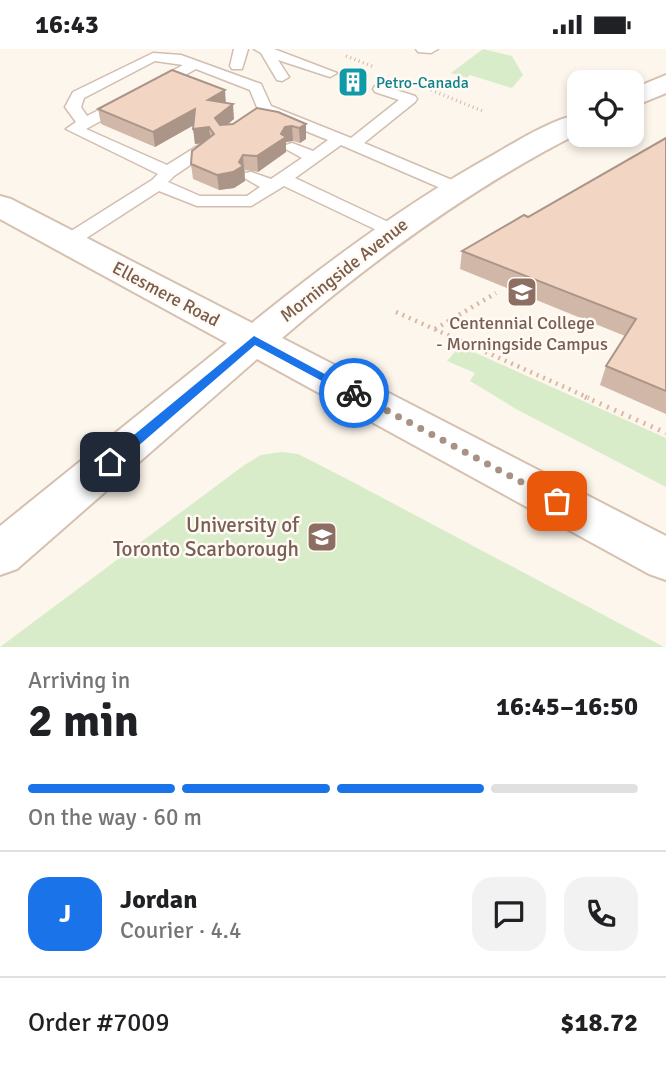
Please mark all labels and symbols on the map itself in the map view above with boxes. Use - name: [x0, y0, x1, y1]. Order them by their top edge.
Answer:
- building icon: Petro-Canada: [336, 65, 370, 99]
- place label: Petro-Canada: [376, 73, 469, 93]
- street label: Morningside Avenue: [276, 213, 412, 327]
- street label: Ellesmere Road: [109, 256, 223, 332]
- school or university icon: Centennial College - Morningside Campus: [505, 275, 539, 309]
- place label: Centennial College - Morningside Campus: [436, 312, 608, 355]
- courier: [319, 358, 389, 428]
- pin: [80, 432, 140, 492]
- pin: [527, 471, 587, 531]
- place label: University of Toronto Scarborough: [113, 512, 300, 562]
- school or university icon: University of Toronto Scarborough: [305, 520, 339, 554]

